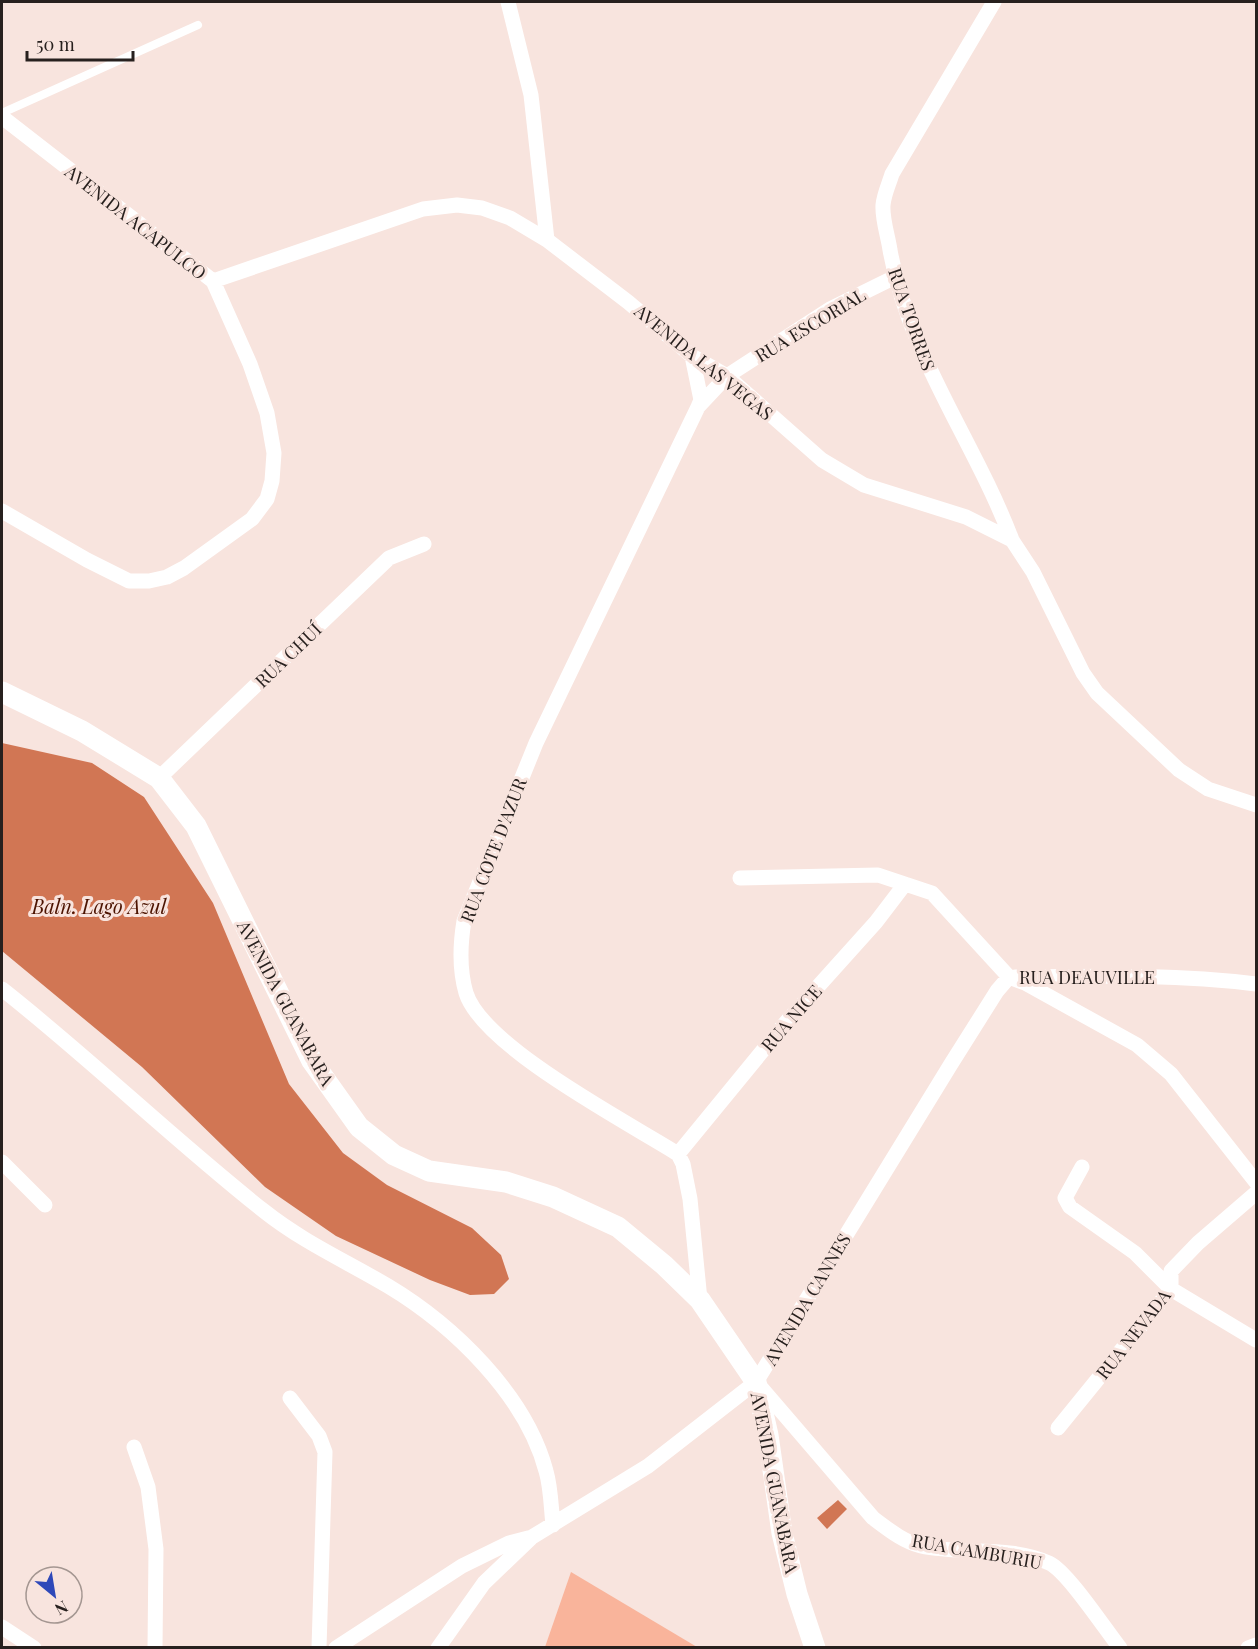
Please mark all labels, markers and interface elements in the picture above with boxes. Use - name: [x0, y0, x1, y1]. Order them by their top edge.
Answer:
- scale bar: [27, 24, 134, 62]
- text: 50 m: [36, 32, 75, 56]
- street label: AVENIDA ACAPULCO: [60, 159, 212, 285]
- street label: RUA TORRES: [883, 264, 941, 374]
- street label: RUA ESCORIAL: [750, 282, 870, 367]
- street label: AVENIDA LAS VEGAS: [629, 298, 778, 425]
- street label: RUA CHUÍ: [250, 617, 327, 693]
- street label: RUA COTE D'AZUR: [454, 774, 532, 926]
- water label: Baln. Lago Azul: [31, 892, 168, 919]
- street label: AVENIDA GUANABARA: [232, 915, 340, 1090]
- street label: RUA DEAUVILLE: [1019, 965, 1155, 989]
- street label: RUA NICE: [755, 979, 827, 1056]
- street label: AVENIDA CANNES: [758, 1229, 856, 1370]
- street label: RUA NEVADA: [1090, 1284, 1176, 1384]
- street label: AVENIDA GUANABARA: [745, 1389, 804, 1576]
- street label: RUA CAMBURIU: [910, 1528, 1044, 1574]
- north arrow: [24, 1565, 84, 1625]
- text: N: [51, 1596, 72, 1621]

